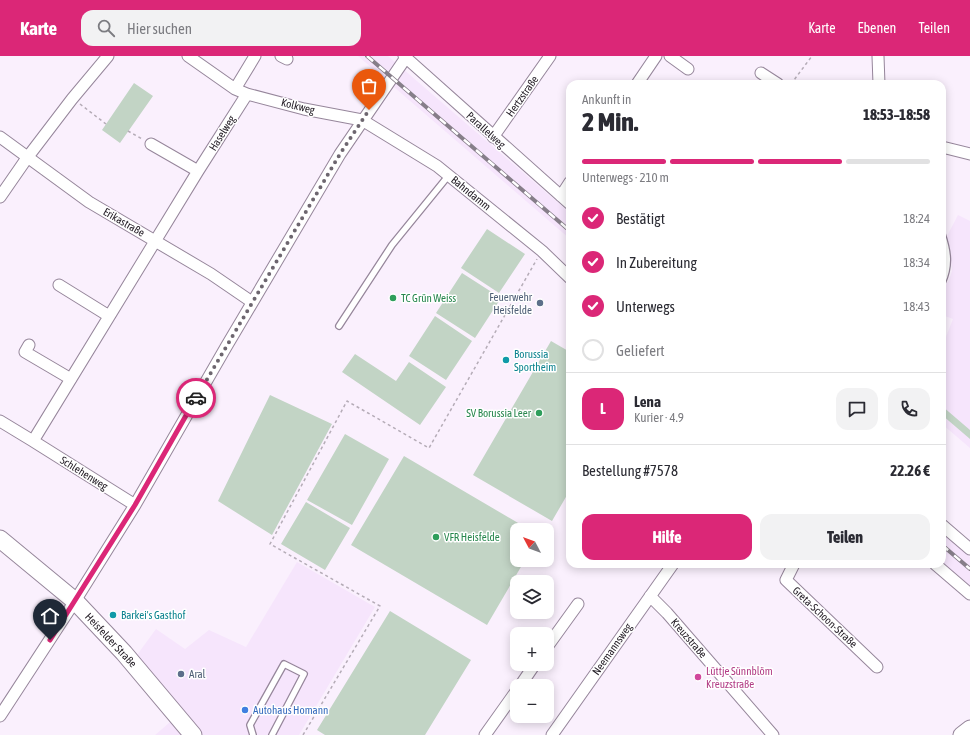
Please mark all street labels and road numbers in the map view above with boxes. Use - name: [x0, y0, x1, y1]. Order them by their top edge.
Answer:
- street label: Hertzstraße: [504, 73, 540, 119]
- street label: Kolkweg: [280, 96, 316, 116]
- street label: Parallelweg: [464, 109, 508, 151]
- street label: Haselweg: [206, 113, 238, 153]
- street label: Bahndamm: [449, 173, 493, 213]
- street label: Erikastraße: [101, 205, 147, 239]
- street label: Schlehenweg: [58, 454, 110, 492]
- street label: Greta-Schoon-Straße: [790, 584, 860, 650]
- street label: Heisfelder Straße: [83, 610, 139, 670]
- street label: Kreuzstraße: [669, 616, 709, 660]
- street label: Neemannsweg: [590, 621, 634, 677]

